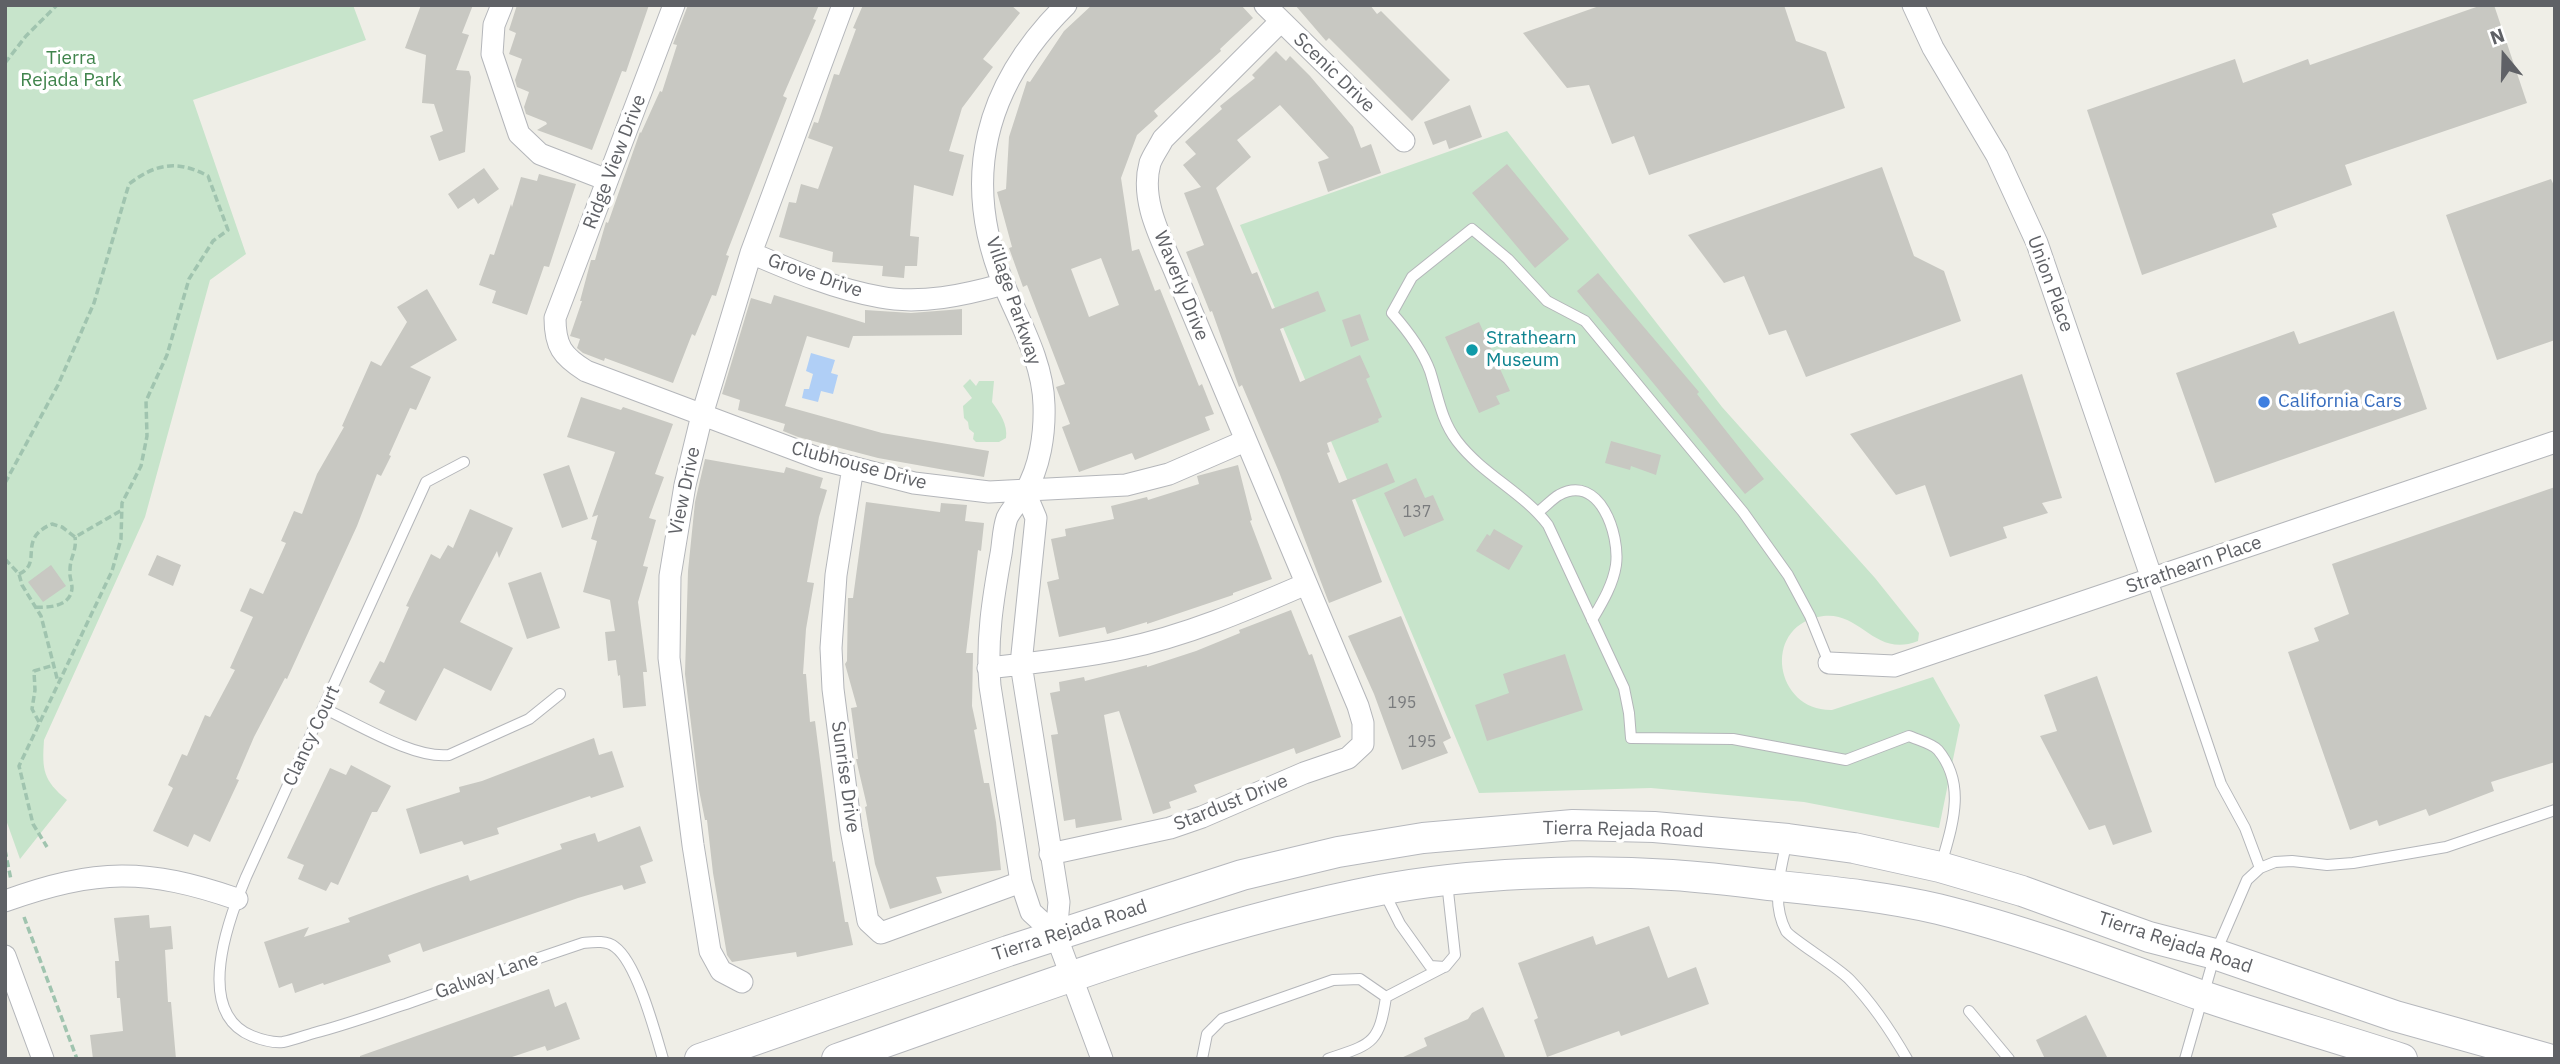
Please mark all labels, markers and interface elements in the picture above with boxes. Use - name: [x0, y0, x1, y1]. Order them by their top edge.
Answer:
- north arrow: [2469, 21, 2539, 91]
- text: N: [2487, 23, 2508, 50]
- street label: Scenic Drive: [1288, 28, 1380, 118]
- park label: Tierra Rejada Park: [20, 48, 122, 92]
- street label: Ridge View Drive: [579, 91, 651, 233]
- street label: Waverly Drive: [1149, 228, 1213, 344]
- street label: Union Place: [2022, 233, 2078, 335]
- street label: Village Parkway: [980, 234, 1046, 368]
- street label: Grove Drive: [765, 249, 865, 303]
- place label: Strathearn Museum: [1486, 328, 1577, 372]
- marker: Strathearn Museum: [1464, 342, 1480, 358]
- place label: California Cars: [2278, 391, 2402, 413]
- marker: California Cars: [2256, 394, 2272, 410]
- street label: Clubhouse Drive: [789, 437, 929, 495]
- street label: View Drive: [665, 445, 705, 537]
- house number: 137: [1403, 502, 1431, 522]
- street label: Strathearn Place: [2123, 531, 2265, 599]
- street label: Clancy Court: [279, 682, 345, 790]
- house number: 195: [1388, 693, 1416, 713]
- street label: Sunrise Drive: [826, 720, 864, 834]
- house number: 195: [1408, 732, 1436, 752]
- street label: Stardust Drive: [1171, 770, 1291, 836]
- street label: Tierra Rejada Road: [1542, 817, 1704, 843]
- street label: Tierra Rejada Road: [990, 895, 1150, 967]
- street label: Tierra Rejada Road: [2095, 907, 2255, 979]
- street label: Galway Lane: [432, 948, 542, 1004]

